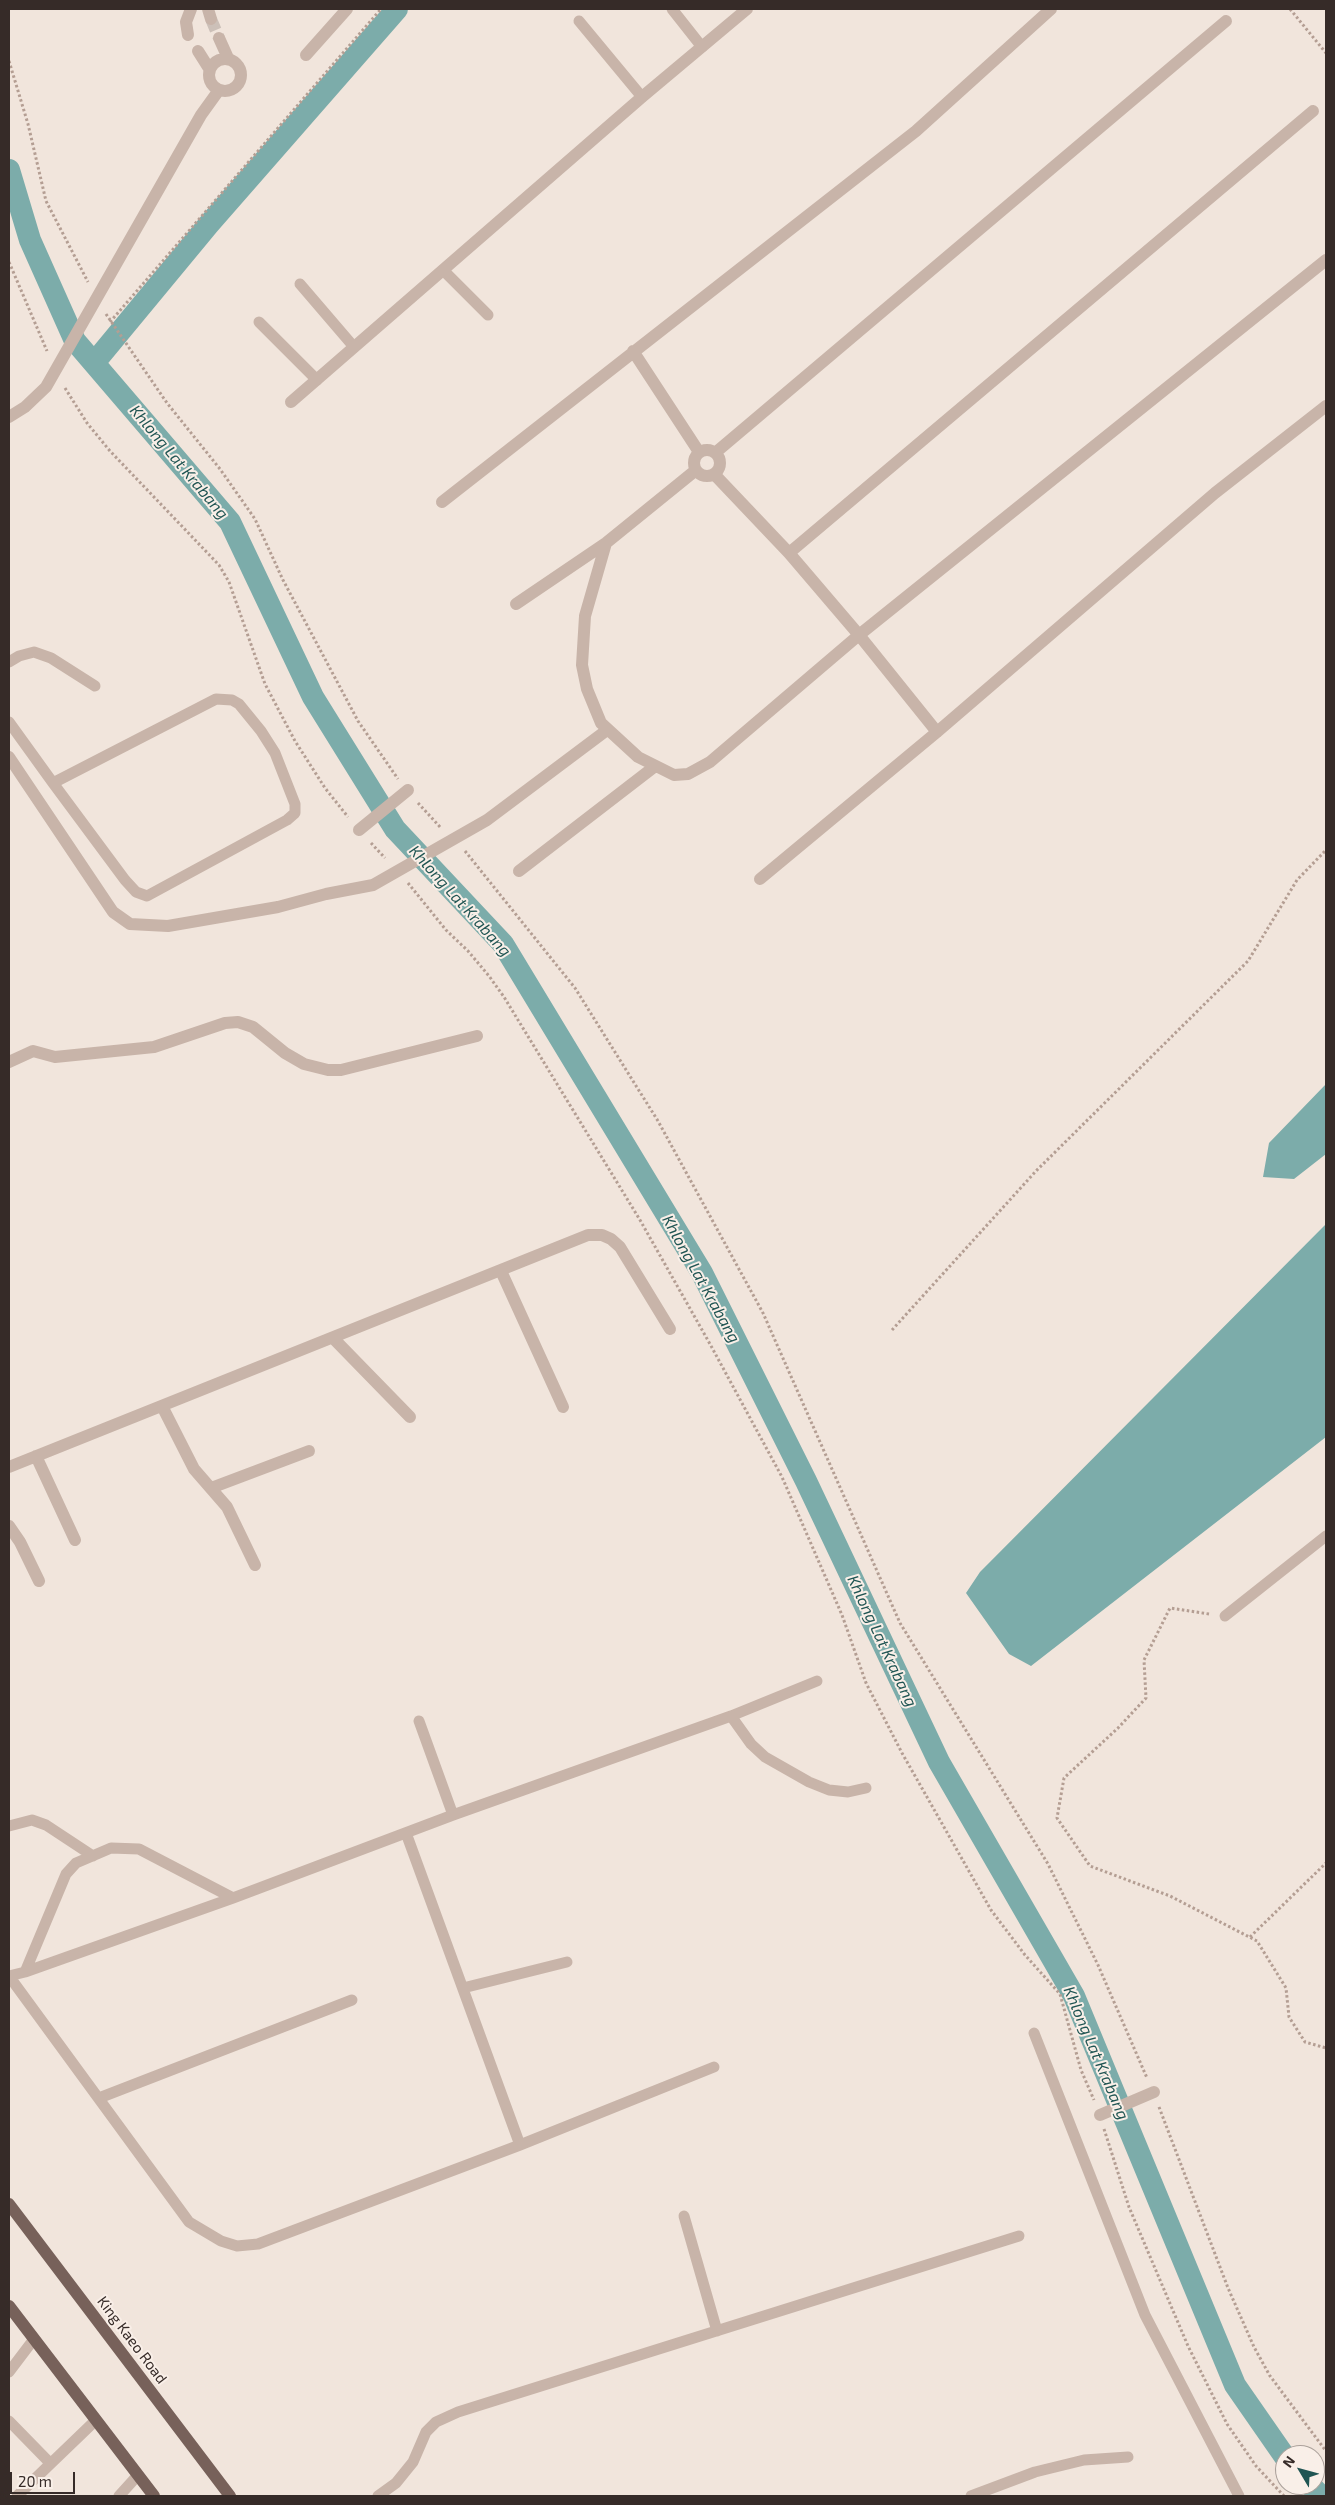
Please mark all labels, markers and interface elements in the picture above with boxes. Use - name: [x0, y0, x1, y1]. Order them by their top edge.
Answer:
- water label: Khlong Lat Krabang: [126, 401, 232, 523]
- water label: Khlong Lat Krabang: [405, 841, 515, 961]
- water label: Khlong Lat Krabang: [658, 1212, 744, 1346]
- water label: Khlong Lat Krabang: [843, 1572, 921, 1710]
- water label: Khlong Lat Krabang: [1059, 1983, 1133, 2123]
- street label: King Kaeo Road: [93, 2293, 171, 2387]
- north arrow: [1275, 2445, 1325, 2495]
- text: N: [1279, 2452, 1298, 2470]
- scale bar: [12, 2462, 78, 2494]
- text: 20 m: [18, 2472, 52, 2490]

